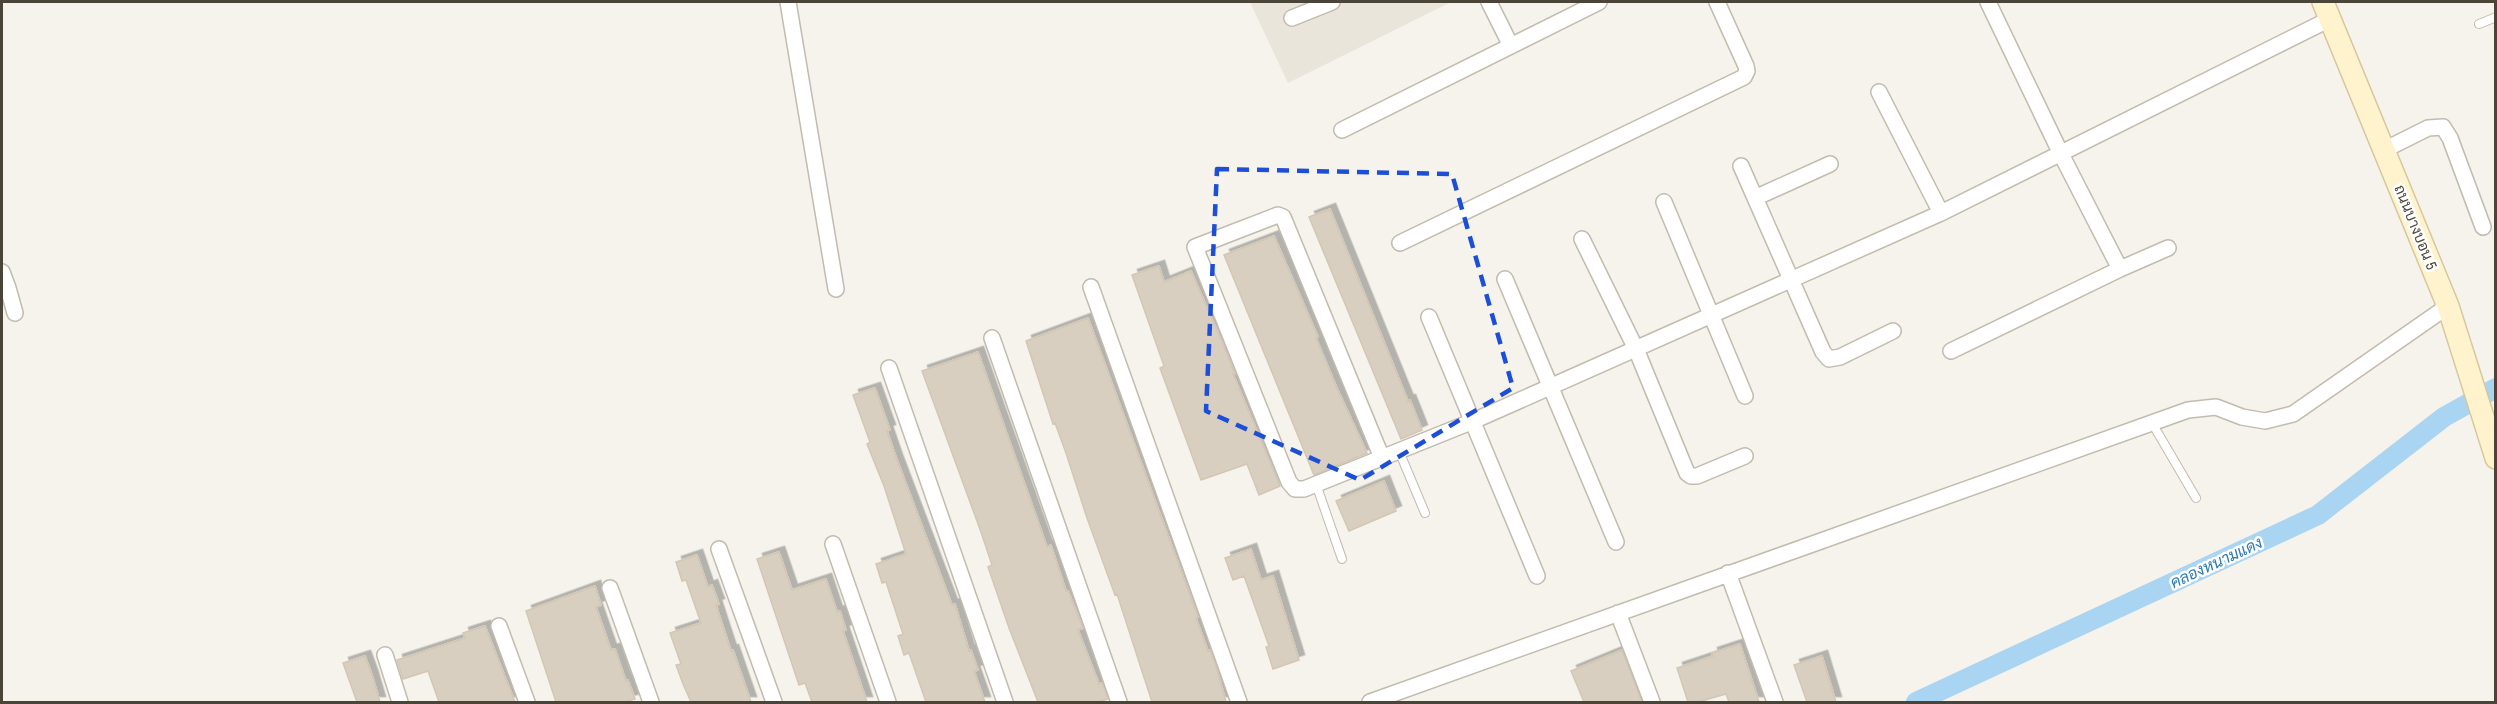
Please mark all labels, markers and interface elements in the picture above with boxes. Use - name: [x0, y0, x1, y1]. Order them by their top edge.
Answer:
- street label: ถนนบางบอน 5: [2389, 181, 2443, 273]
- water label: คลองหนามแดง: [2166, 531, 2266, 593]

